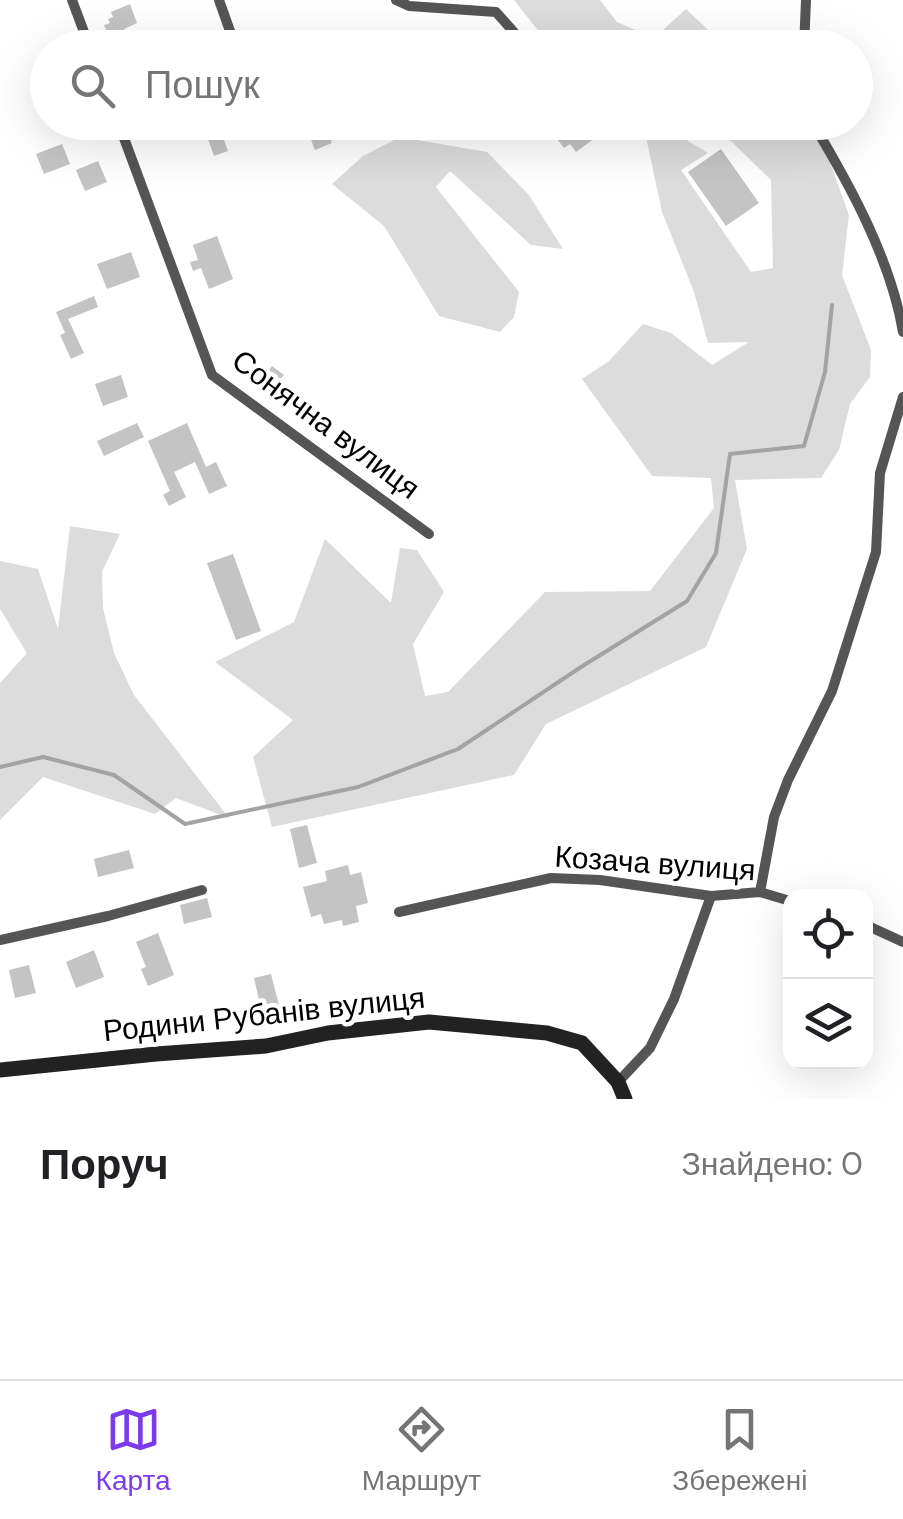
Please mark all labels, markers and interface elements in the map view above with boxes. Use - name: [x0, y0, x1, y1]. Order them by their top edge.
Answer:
- search box: [30, 30, 873, 140]
- icon: search: [65, 58, 120, 113]
- text: Пошук: [145, 60, 260, 110]
- street label: Сонячна вулиця: [224, 341, 428, 507]
- street label: Козача вулиця: [553, 837, 757, 889]
- map controls: [783, 889, 873, 1069]
- button: locate: [783, 889, 873, 979]
- street label: Родини Рубанів вулиця: [101, 978, 427, 1050]
- button: layers: [783, 979, 873, 1069]
- text: Поруч: [40, 1137, 169, 1192]
- text: Знайдено: 0: [682, 1143, 863, 1185]
- tab: Карта: [96, 1402, 171, 1499]
- tab: Маршрут: [362, 1402, 481, 1499]
- tab: Збережені: [672, 1402, 807, 1499]

